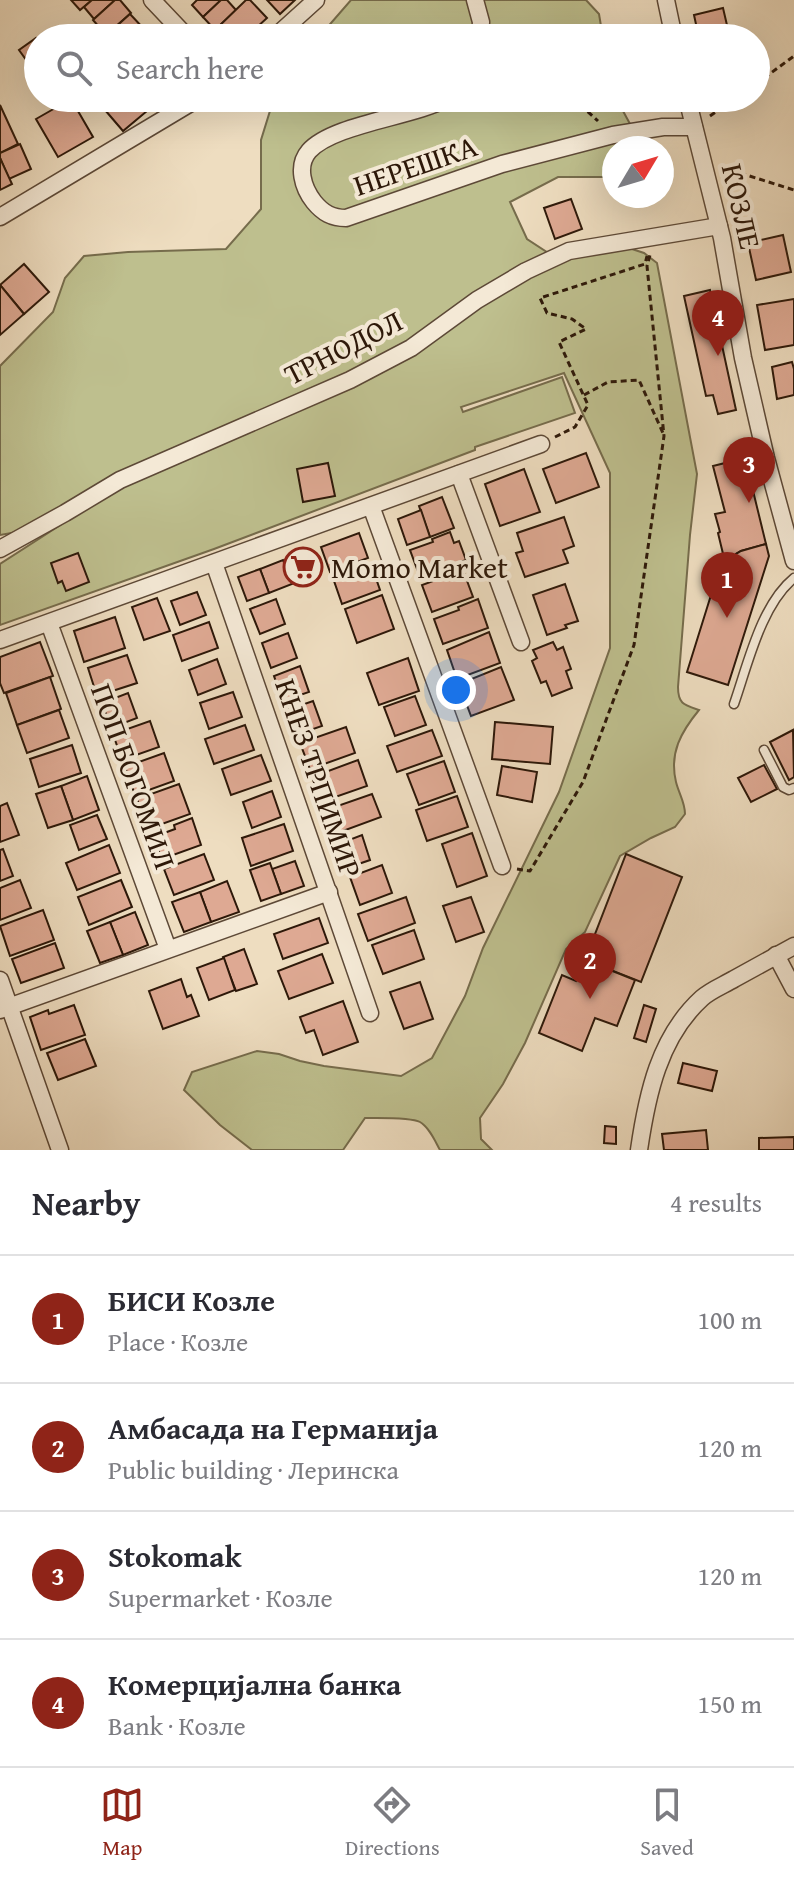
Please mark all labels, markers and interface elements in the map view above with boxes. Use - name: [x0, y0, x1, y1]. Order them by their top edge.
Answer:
- search box: [24, 24, 770, 112]
- icon: search: [52, 46, 96, 90]
- text: Search here: [116, 46, 264, 90]
- street label: НЕРЕШКА: [347, 123, 483, 207]
- north arrow: [602, 136, 674, 208]
- street label: КОЗЛЕ: [711, 159, 773, 253]
- pin: 4: [692, 290, 744, 356]
- street label: ТРНОДОЛ: [276, 298, 410, 396]
- pin: 3: [723, 437, 775, 503]
- place label: Momo Market: [331, 545, 508, 589]
- supermarket icon: Momo Market: [282, 546, 324, 588]
- pin: 1: [701, 552, 753, 618]
- your location: [436, 670, 476, 710]
- street label: КНЕЗ ТРПИМИР: [264, 672, 374, 884]
- street label: ПОП БОГОМИЛ: [80, 677, 188, 875]
- pin: 2: [564, 933, 616, 999]
- text: Nearby: [32, 1178, 141, 1227]
- text: 4 results: [670, 1183, 762, 1222]
- text: БИСИ Козле: [108, 1278, 275, 1322]
- text: 1: [51, 1300, 65, 1339]
- text: 100 m: [697, 1300, 762, 1339]
- text: Place · Козле: [108, 1322, 248, 1361]
- text: Амбасада на Германија: [108, 1406, 438, 1450]
- text: 2: [51, 1428, 65, 1467]
- text: 120 m: [697, 1428, 762, 1467]
- text: Public building · Леринска: [108, 1450, 399, 1489]
- text: Stokomak: [108, 1534, 242, 1578]
- text: 3: [51, 1556, 65, 1595]
- text: 120 m: [697, 1556, 762, 1595]
- text: Supermarket · Козле: [108, 1578, 333, 1617]
- text: Комерцијална банка: [108, 1662, 401, 1706]
- text: 4: [51, 1684, 65, 1723]
- text: 150 m: [697, 1684, 762, 1723]
- text: Bank · Козле: [108, 1706, 246, 1745]
- tab: Map: [100, 1783, 144, 1863]
- tab: Directions: [345, 1783, 440, 1863]
- tab: Saved: [640, 1783, 694, 1863]

